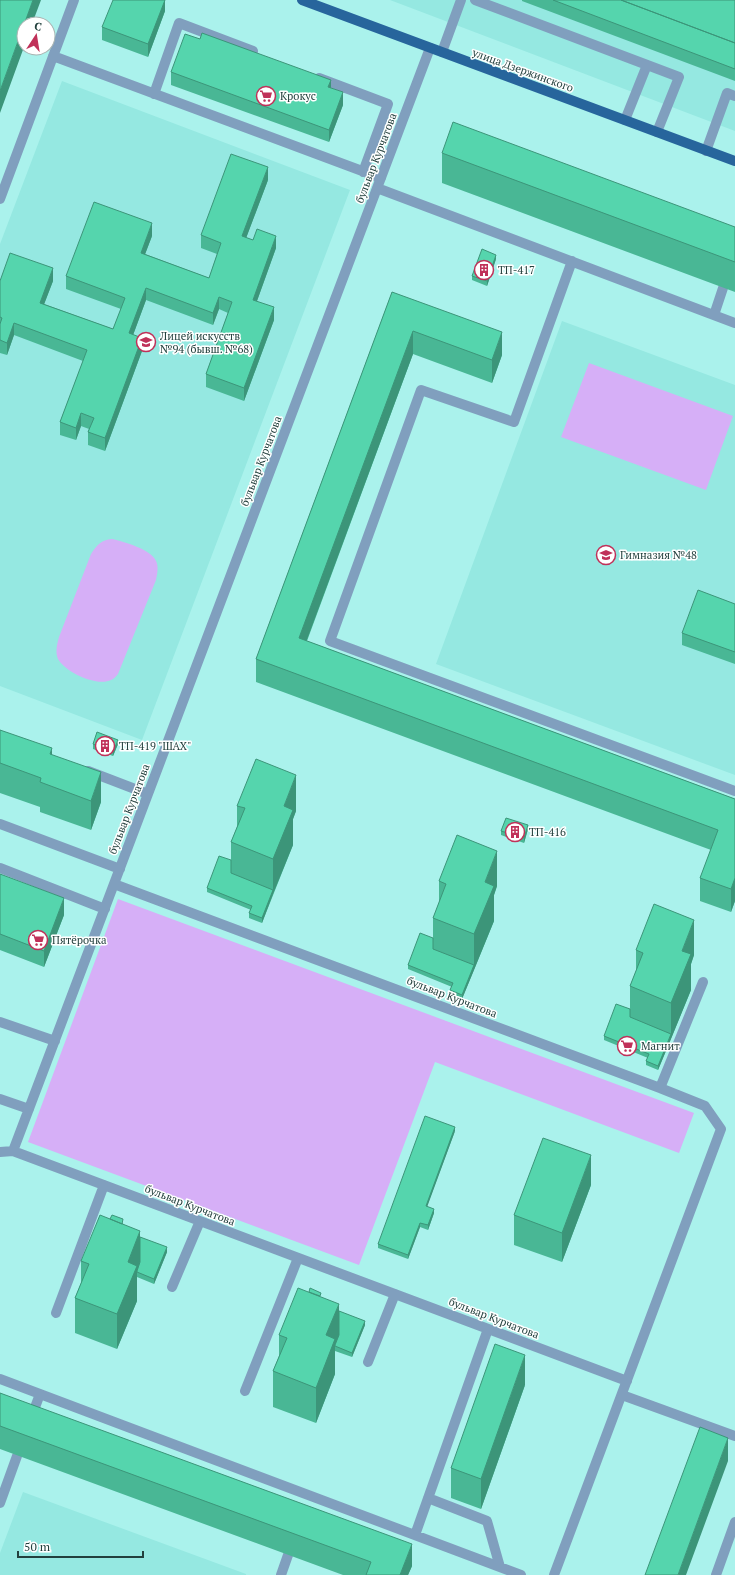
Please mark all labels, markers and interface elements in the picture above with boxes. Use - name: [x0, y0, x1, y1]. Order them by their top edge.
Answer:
- north arrow: [16, 16, 56, 56]
- text: С: [33, 19, 43, 34]
- street label: улица Дзержинского: [470, 45, 575, 95]
- supermarket icon: Крокус: [255, 85, 277, 107]
- place label: Крокус: [280, 89, 316, 103]
- street label: бульвар Курчатова: [352, 110, 400, 205]
- building icon: ТП-417: [473, 259, 495, 281]
- place label: ТП-417: [498, 263, 535, 277]
- place label: Лицей искусств №94 (бывш. №68): [159, 329, 253, 356]
- school or university icon: Лицей искусств №94 (бывш. №68): [135, 331, 157, 353]
- street label: бульвар Курчатова: [237, 413, 285, 508]
- school or university icon: Гимназия №48: [595, 544, 617, 566]
- place label: Гимназия №48: [620, 548, 697, 562]
- building icon: ТП-419 "ШАХ": [94, 735, 116, 757]
- place label: ТП-419 "ШАХ": [119, 739, 191, 753]
- street label: бульвар Курчатова: [105, 761, 153, 856]
- building icon: ТП-416: [504, 821, 526, 843]
- place label: ТП-416: [529, 825, 566, 839]
- supermarket icon: Пятёрочка: [27, 929, 49, 951]
- place label: Пятёрочка: [52, 933, 107, 947]
- street label: бульвар Курчатова: [405, 973, 500, 1021]
- supermarket icon: Магнит: [616, 1035, 638, 1057]
- place label: Магнит: [641, 1039, 680, 1053]
- street label: бульвар Курчатова: [143, 1181, 238, 1229]
- street label: бульвар Курчатова: [447, 1294, 542, 1342]
- scale bar: [18, 1533, 143, 1559]
- text: 50 m: [24, 1539, 51, 1554]

